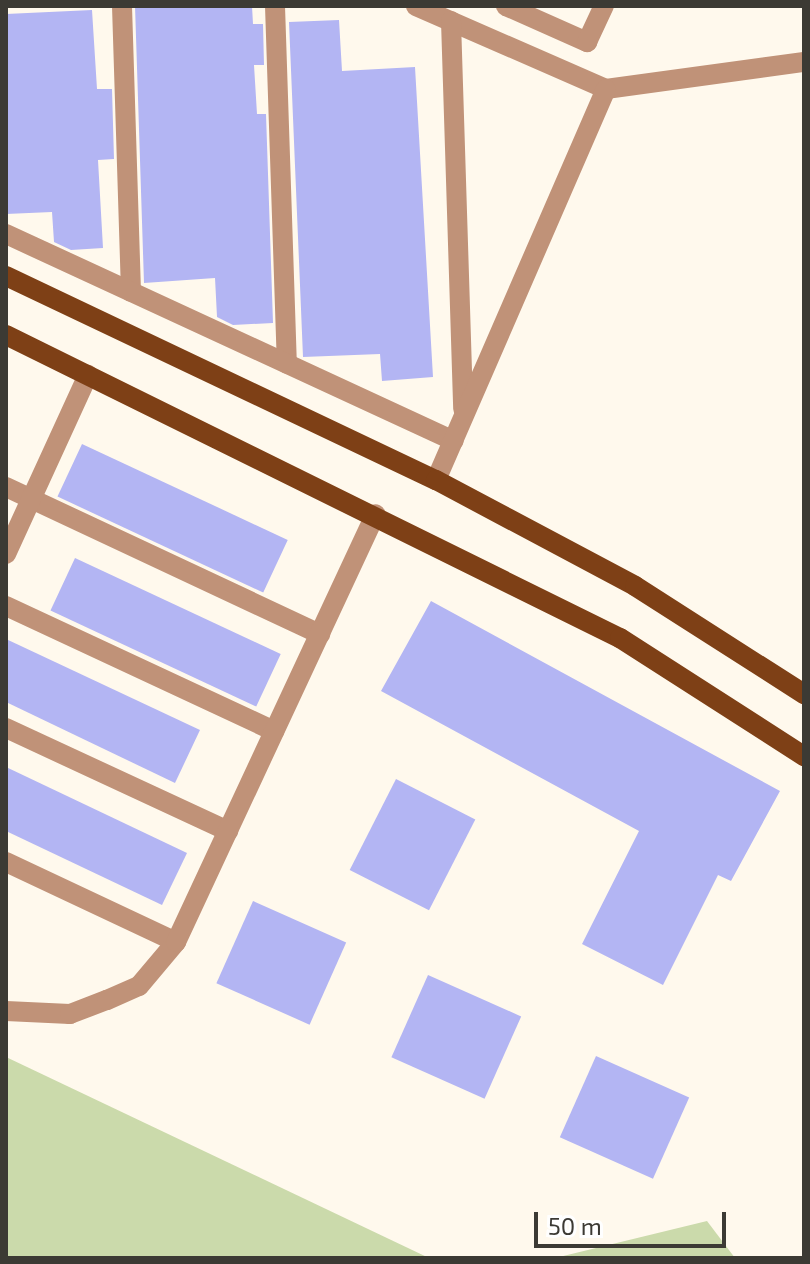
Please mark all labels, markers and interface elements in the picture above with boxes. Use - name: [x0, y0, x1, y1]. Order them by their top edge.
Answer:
- scale bar: [538, 1196, 730, 1246]
- text: 50 m: [548, 1211, 602, 1240]

